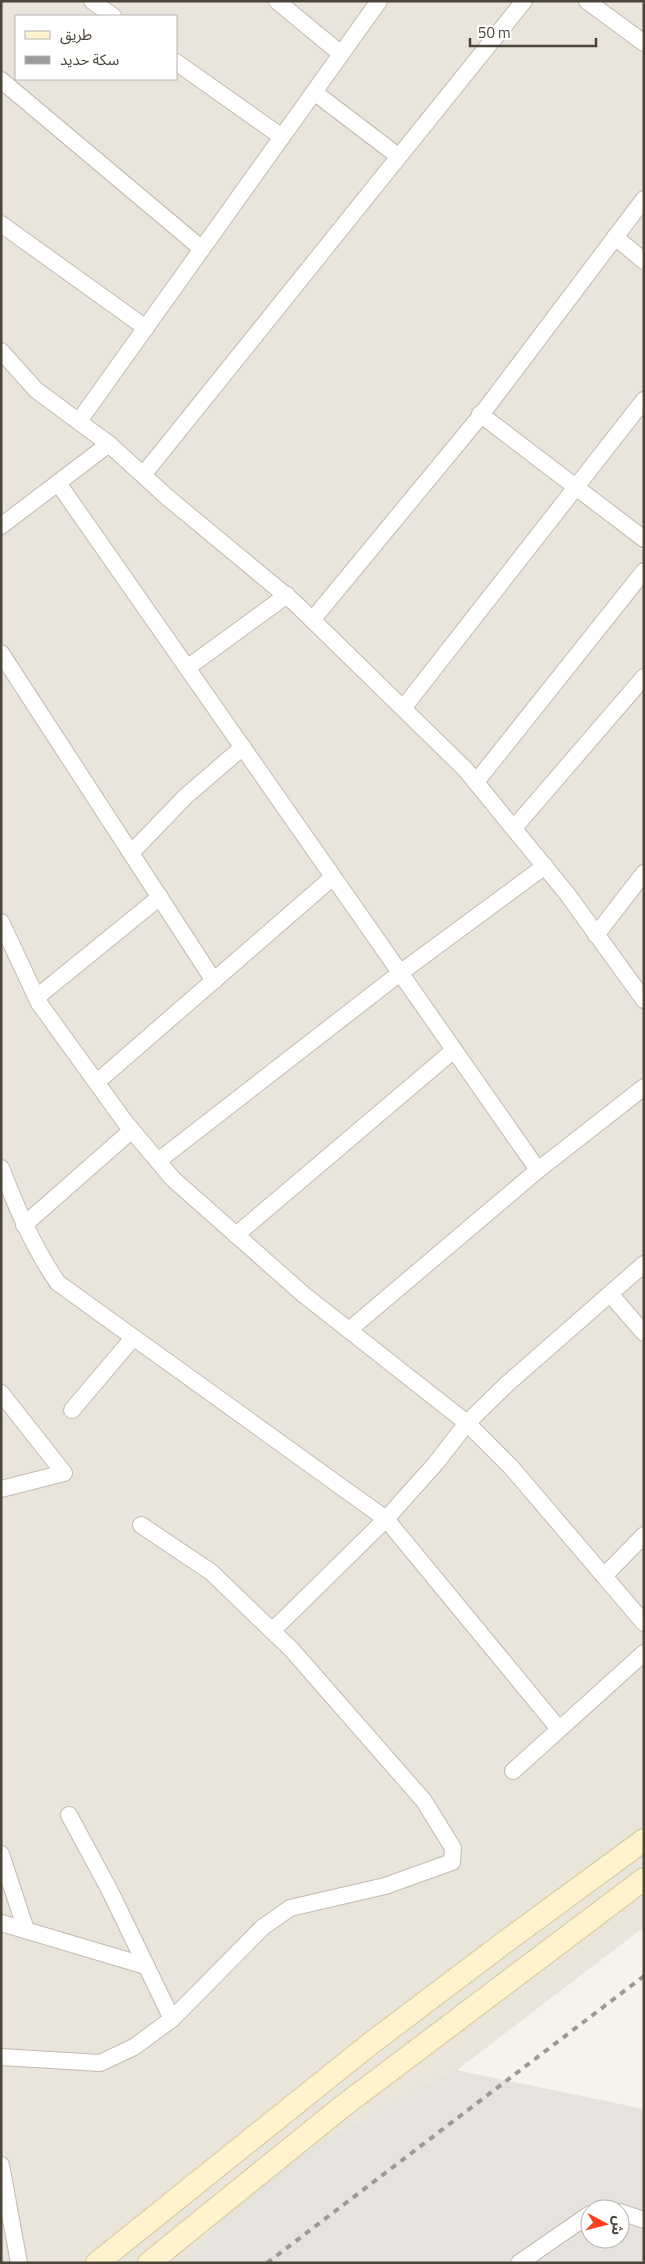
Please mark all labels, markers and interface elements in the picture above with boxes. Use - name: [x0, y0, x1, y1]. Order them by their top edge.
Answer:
- legend: [15, 15, 178, 80]
- scale bar: [470, 15, 596, 47]
- text: 50 m: [478, 21, 511, 44]
- text: طريق: [60, 23, 92, 46]
- text: سكة حديد: [60, 48, 119, 71]
- north arrow: [580, 2199, 630, 2249]
- text: ش: [607, 2215, 630, 2236]

